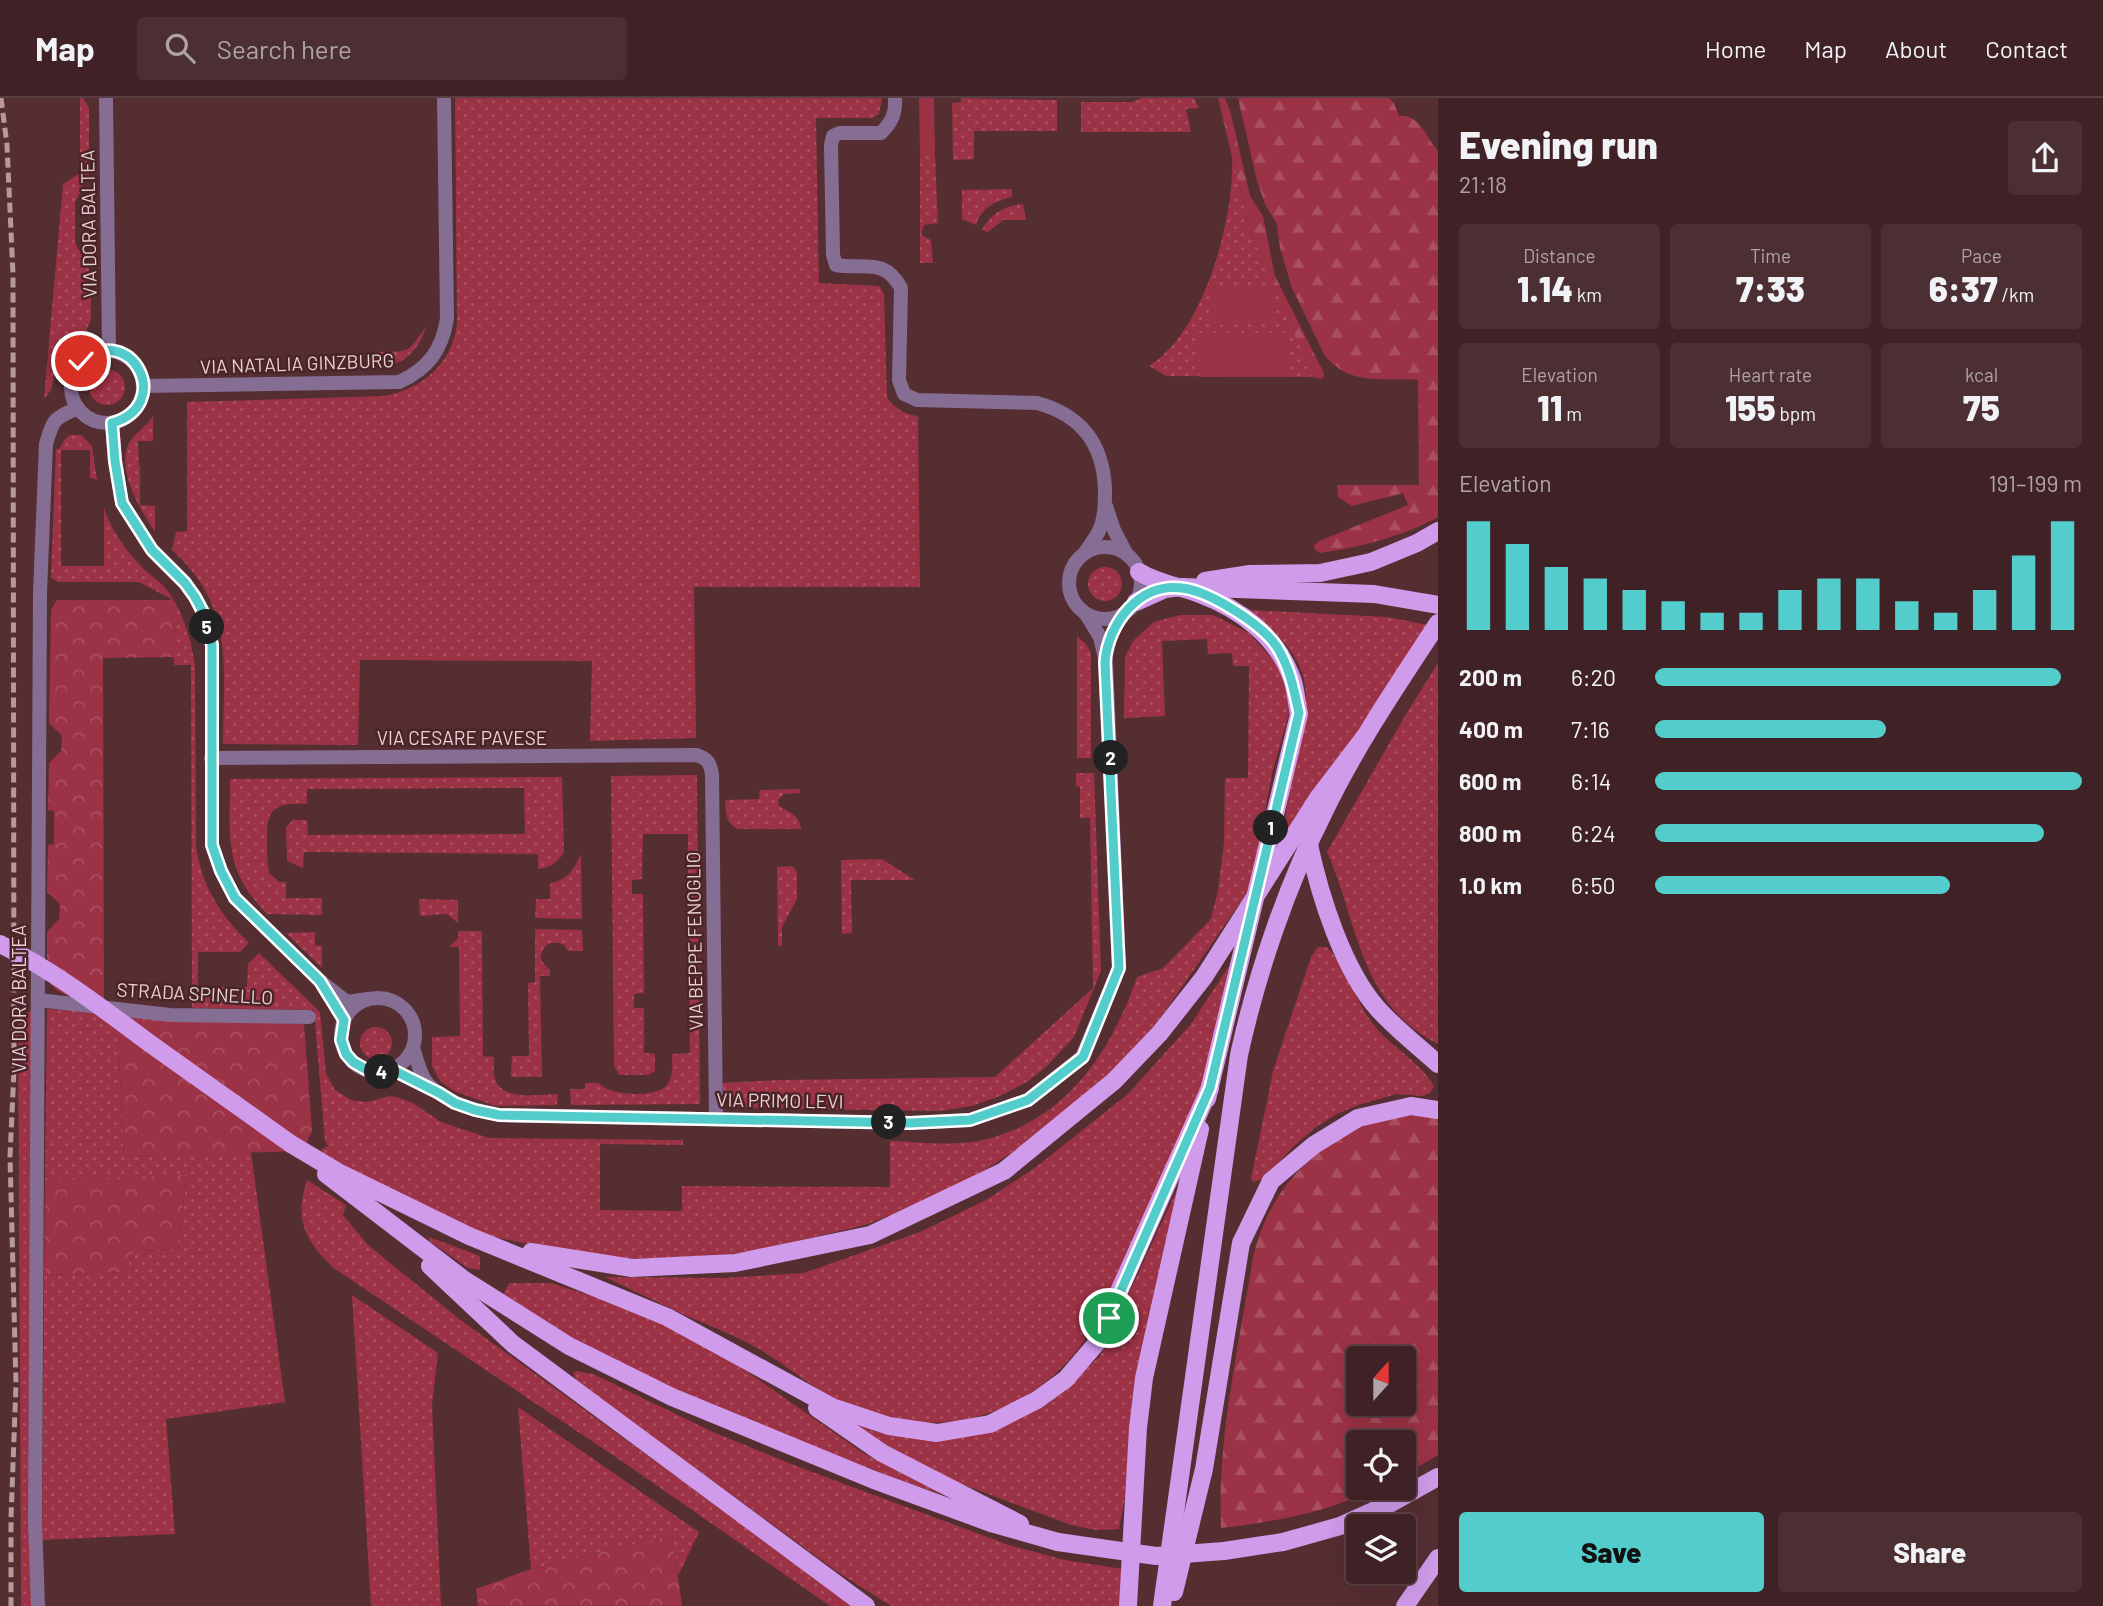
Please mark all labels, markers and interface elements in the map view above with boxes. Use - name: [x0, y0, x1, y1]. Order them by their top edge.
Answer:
- search box: [137, 17, 627, 80]
- text: Map: [35, 28, 95, 68]
- icon: search: [161, 29, 199, 67]
- text: Search here: [217, 33, 352, 64]
- text: Home: [1705, 34, 1766, 63]
- text: Map: [1804, 34, 1847, 63]
- text: About: [1885, 34, 1947, 63]
- text: Contact: [1985, 34, 2068, 63]
- text: Evening run: [1459, 121, 1658, 167]
- button: share: [2008, 121, 2082, 195]
- street label: VIA DORA BALTEA: [75, 150, 101, 298]
- text: 21:18: [1459, 170, 1507, 198]
- text: Distance: [1523, 244, 1596, 267]
- text: Time: [1750, 244, 1791, 267]
- text: Pace: [1961, 244, 2002, 267]
- text: 1.14: [1517, 267, 1573, 309]
- text: 7:33: [1736, 267, 1805, 309]
- text: 6:37: [1929, 267, 1998, 309]
- text: km: [1573, 283, 1602, 306]
- text: /km: [1998, 283, 2034, 306]
- pin: [51, 331, 111, 391]
- icon: check: [62, 342, 100, 380]
- street label: VIA NATALIA GINZBURG: [200, 348, 394, 378]
- text: Elevation: [1521, 363, 1598, 386]
- text: Heart rate: [1729, 363, 1812, 386]
- text: kcal: [1965, 363, 1998, 386]
- text: 11: [1537, 386, 1562, 428]
- text: 155: [1725, 386, 1776, 428]
- text: 75: [1963, 386, 2000, 428]
- text: m: [1562, 402, 1582, 425]
- text: bpm: [1776, 402, 1816, 425]
- text: Elevation: [1459, 469, 1552, 497]
- text: 191–199 m: [1988, 469, 2082, 497]
- pin: 5: [190, 610, 224, 644]
- text: 5: [201, 615, 212, 638]
- text: 200 m: [1459, 663, 1522, 691]
- text: 6:20: [1571, 663, 1616, 691]
- text: 400 m: [1459, 715, 1523, 743]
- text: 7:16: [1571, 715, 1610, 743]
- street label: VIA CESARE PAVESE: [377, 726, 547, 749]
- pin: 2: [1094, 740, 1128, 776]
- text: 2: [1105, 746, 1116, 769]
- text: 600 m: [1459, 767, 1521, 795]
- text: 6:14: [1571, 767, 1611, 795]
- pin: 1: [1254, 810, 1288, 846]
- text: 1: [1267, 816, 1274, 839]
- text: 800 m: [1459, 819, 1521, 847]
- text: 6:24: [1571, 819, 1616, 847]
- street label: VIA BEPPE FENOGLIO: [681, 851, 707, 1031]
- text: 1.0 km: [1459, 871, 1522, 899]
- text: 6:50: [1571, 871, 1615, 899]
- street label: VIA DORA BALTEA: [7, 925, 30, 1073]
- street label: STRADA SPINELLO: [116, 977, 274, 1009]
- pin: 4: [364, 1054, 400, 1090]
- text: 4: [376, 1060, 387, 1083]
- street label: VIA PRIMO LEVI: [716, 1087, 844, 1113]
- pin: 3: [872, 1104, 906, 1140]
- text: 3: [883, 1110, 894, 1133]
- pin: [1079, 1288, 1139, 1348]
- icon: arrive: [1090, 1299, 1128, 1337]
- north arrow: [1346, 1346, 1416, 1416]
- map controls: [1346, 1346, 1416, 1584]
- button: locate: [1346, 1430, 1416, 1500]
- button: Save: [1459, 1512, 1764, 1592]
- button: Share: [1778, 1512, 2082, 1592]
- button: layers: [1346, 1514, 1416, 1584]

